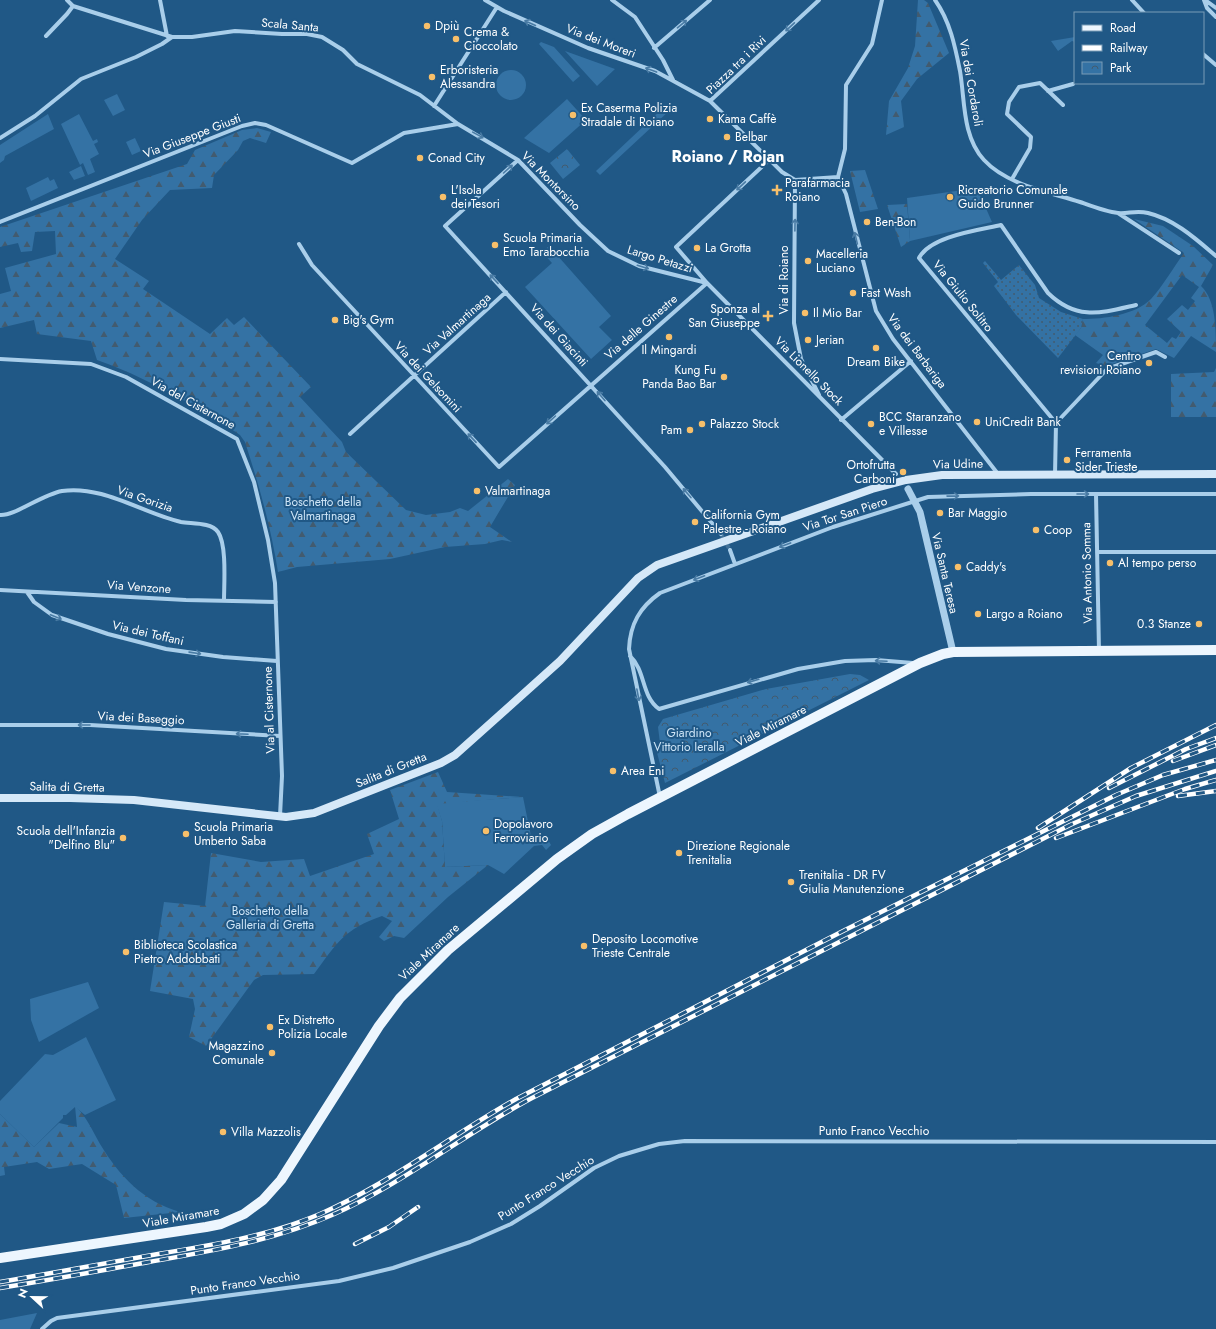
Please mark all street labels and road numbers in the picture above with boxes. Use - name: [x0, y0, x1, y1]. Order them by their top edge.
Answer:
- street label: Scala Santa: [261, 14, 320, 36]
- street label: Via dei Moreri: [563, 19, 639, 63]
- street label: Piazza tra i Rivi: [702, 32, 770, 98]
- street label: Via dei Cordaroli: [954, 38, 988, 128]
- street label: Via Giuseppe Giusti: [141, 109, 243, 163]
- street label: Via Montorsino: [517, 147, 585, 215]
- street label: Largo Petazzi: [625, 241, 695, 277]
- street label: Via di Roiano: [775, 245, 793, 315]
- street label: Via Giulio Solitro: [928, 256, 998, 336]
- street label: Via Valmartinaga: [419, 289, 495, 359]
- street label: Via delle Ginestre: [601, 290, 681, 364]
- street label: Via dei Giacinti: [526, 299, 592, 371]
- street label: Via dei Barbariga: [883, 310, 951, 392]
- street label: Via Lionello Stock: [771, 333, 848, 410]
- street label: Via dei Gelsomini: [390, 337, 466, 417]
- street label: Via del Cisternone: [147, 372, 239, 434]
- street label: Via Udine: [933, 455, 983, 473]
- street label: Via Gorizia: [115, 481, 176, 517]
- street label: Via Tor San Piero: [801, 492, 890, 536]
- street label: Via Antonio Somma: [1077, 522, 1097, 624]
- street label: Via Santa Teresa: [927, 531, 963, 615]
- street label: Via Venzone: [106, 576, 172, 598]
- street label: Via dei Toffani: [110, 616, 186, 650]
- street label: Via al Cisternone: [258, 666, 280, 754]
- street label: Viale Miramare: [732, 700, 810, 752]
- street label: Via dei Baseggio: [97, 707, 185, 729]
- street label: Salita di Gretta: [353, 748, 429, 792]
- street label: Salita di Gretta: [29, 777, 105, 797]
- street label: Viale Miramare: [395, 919, 463, 985]
- street label: Punto Franco Vecchio: [819, 1122, 930, 1140]
- street label: Punto Franco Vecchio: [494, 1151, 598, 1225]
- street label: Viale Miramare: [141, 1201, 221, 1233]
- street label: Punto Franco Vecchio: [189, 1266, 301, 1300]

